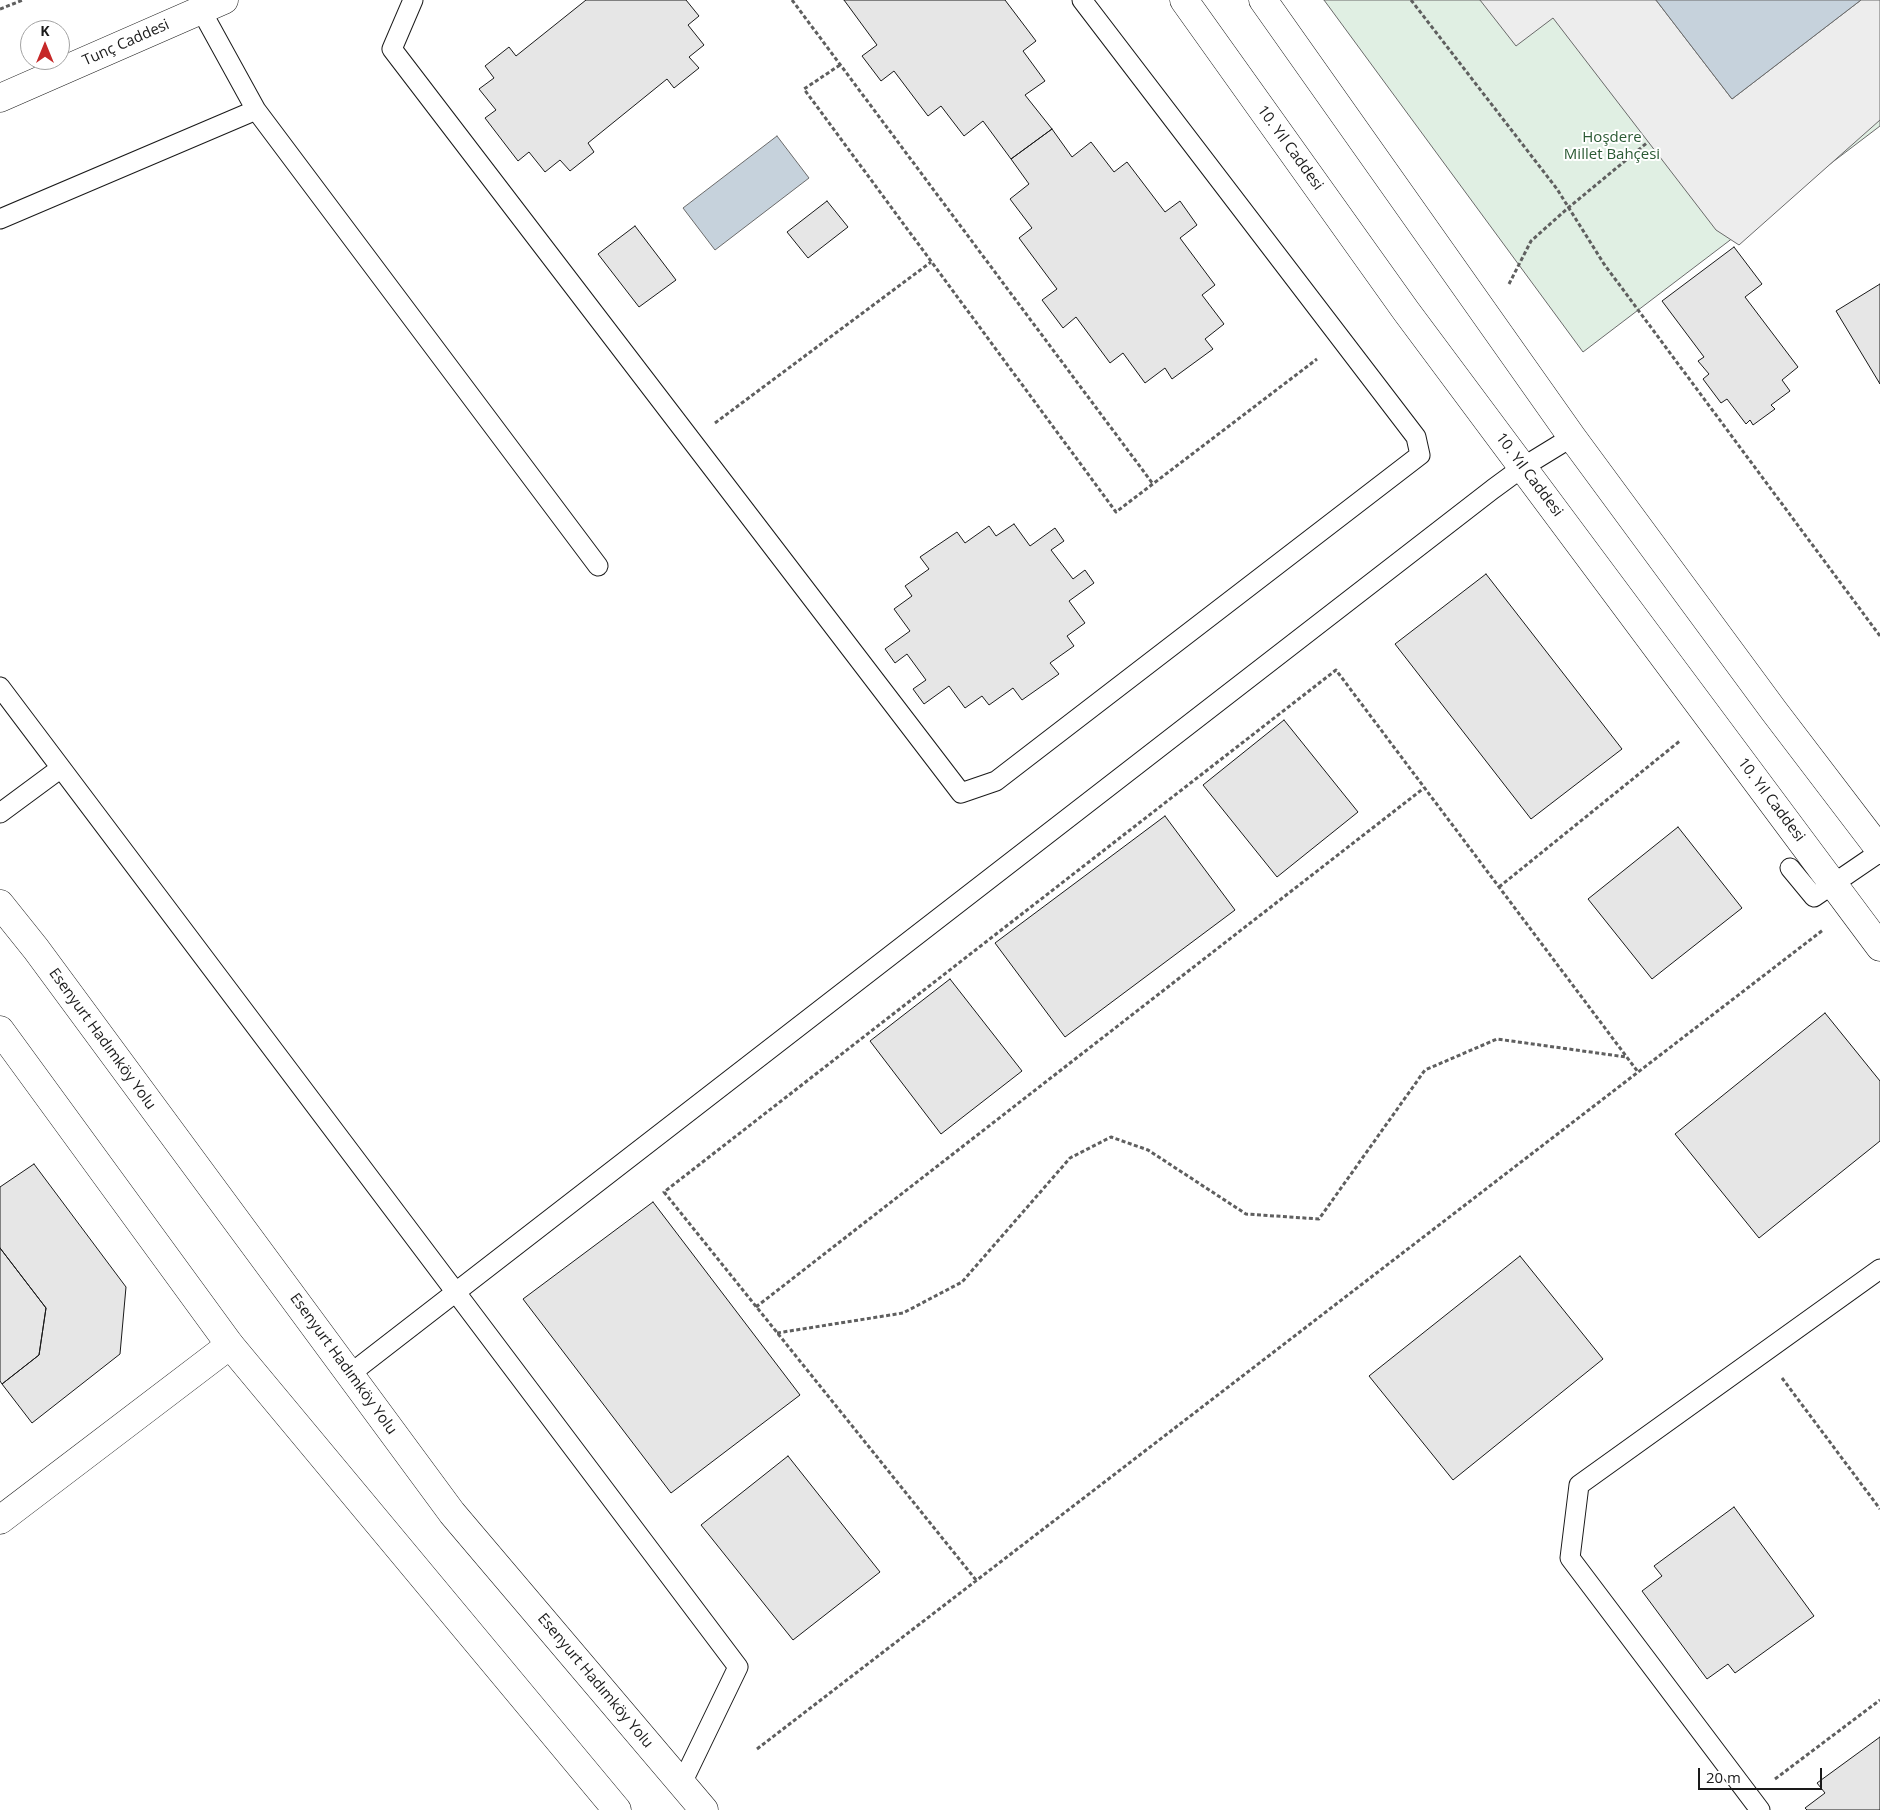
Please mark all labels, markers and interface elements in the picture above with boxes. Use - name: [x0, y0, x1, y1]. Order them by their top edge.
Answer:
- street label: Tunç Caddesi: [80, 16, 172, 70]
- north arrow: [20, 20, 70, 70]
- text: K: [40, 21, 50, 40]
- street label: 10. Yıl Caddesi: [1253, 102, 1327, 194]
- park label: Hoşdere Millet Bahçesi: [1564, 129, 1660, 164]
- street label: 10. Yıl Caddesi: [1492, 430, 1566, 520]
- street label: 10. Yıl Caddesi: [1734, 755, 1808, 845]
- street label: Esenyurt Hadımköy Yolu: [45, 965, 159, 1113]
- street label: Esenyurt Hadımköy Yolu: [286, 1290, 400, 1438]
- street label: Esenyurt Hadımköy Yolu: [533, 1610, 657, 1752]
- scale bar: [1700, 1758, 1824, 1790]
- text: 20 m: [1706, 1767, 1741, 1787]

